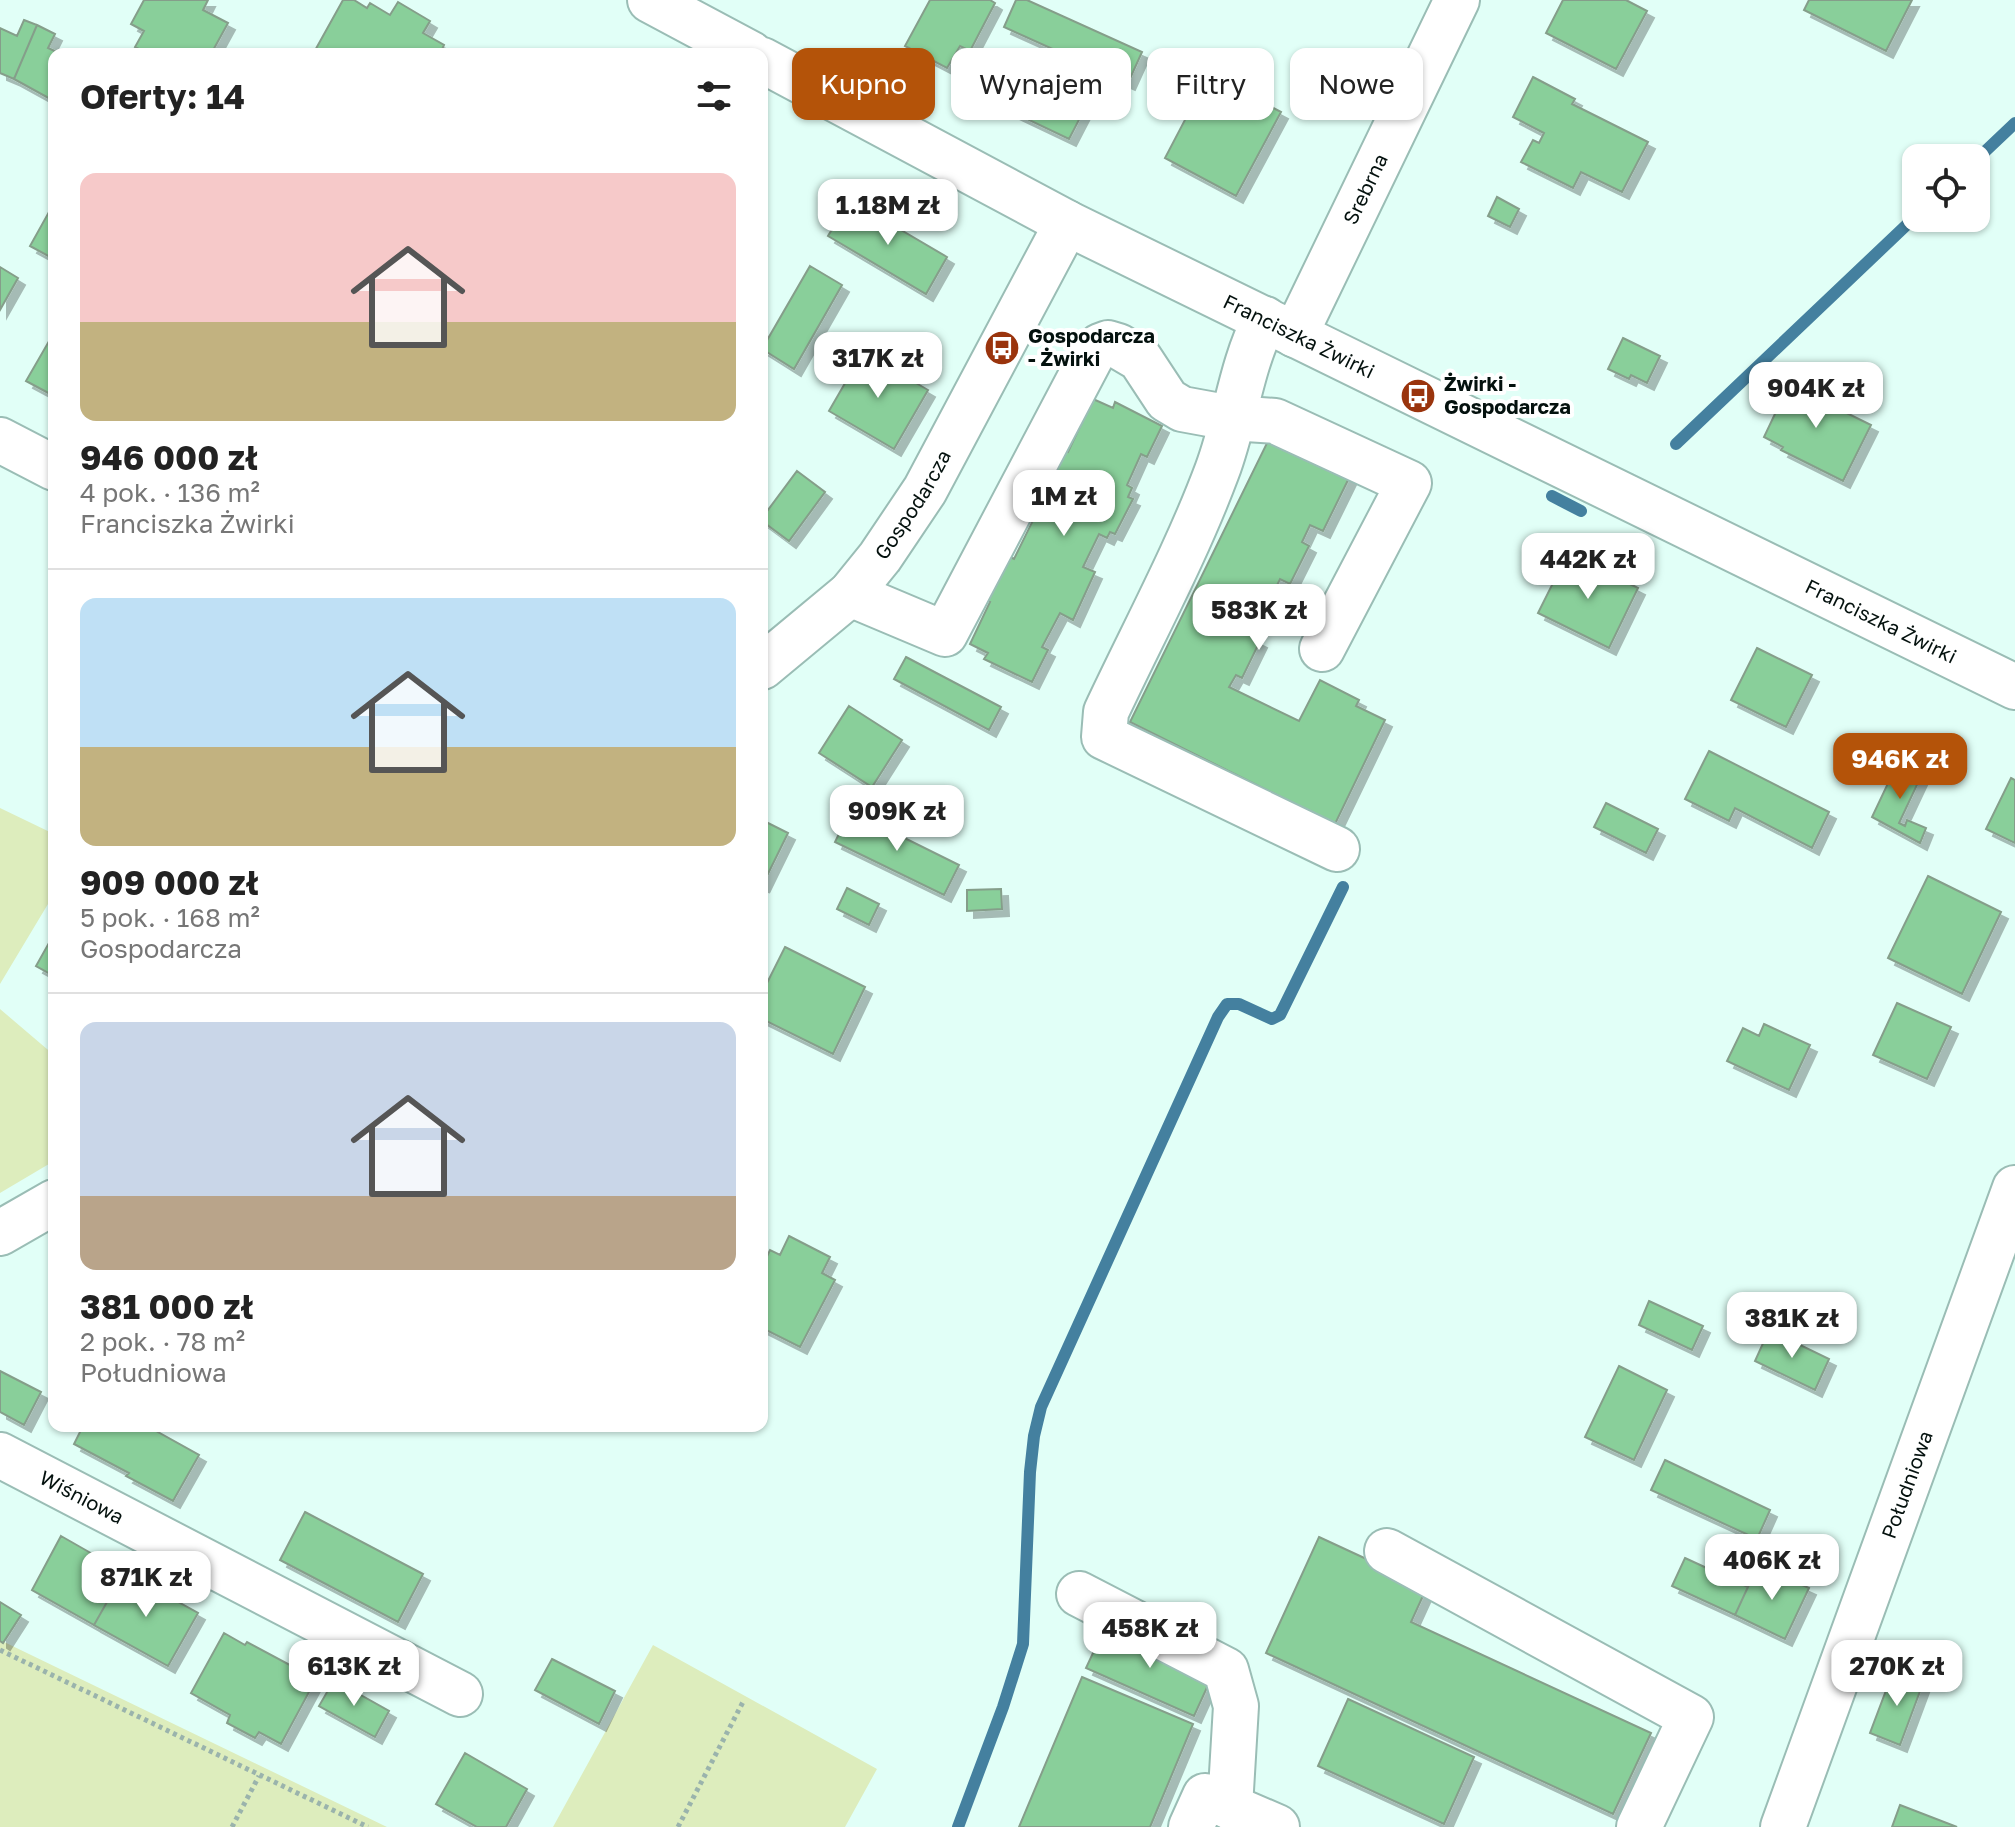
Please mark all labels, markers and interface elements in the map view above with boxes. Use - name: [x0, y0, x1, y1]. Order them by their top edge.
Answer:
- chip: Kupno: [792, 48, 935, 120]
- chip: Wynajem: [951, 48, 1131, 120]
- chip: Filtry: [1147, 48, 1274, 120]
- chip: Nowe: [1290, 48, 1423, 120]
- icon: filters: [692, 74, 736, 118]
- text: Oferty: 14: [80, 76, 245, 116]
- map controls: [1902, 144, 1990, 232]
- button: locate: [1902, 144, 1990, 232]
- street label: Srebrna: [1337, 149, 1392, 228]
- pin: 1.18M zł: [805, 179, 971, 247]
- text: 1.18M zł: [836, 189, 940, 220]
- icon: home: [336, 225, 480, 369]
- street label: Franciszka Żwirki: [1220, 288, 1379, 383]
- place label: Gospodarcza - Żwirki: [1028, 323, 1155, 370]
- bus stop icon: Gospodarcza - Żwirki: [983, 329, 1021, 367]
- pin: 317K zł: [804, 332, 952, 400]
- text: 317K zł: [832, 342, 924, 373]
- pin: 904K zł: [1742, 362, 1890, 430]
- place label: Żwirki - Gospodarcza: [1444, 371, 1571, 418]
- text: 904K zł: [1767, 372, 1865, 403]
- bus stop icon: Żwirki - Gospodarcza: [1399, 377, 1437, 415]
- text: 946 000 zł: [80, 437, 258, 477]
- street label: Gospodarcza: [869, 445, 955, 563]
- pin: 1M zł: [1008, 470, 1120, 538]
- text: 4 pok. · 136 m²: [80, 477, 260, 508]
- text: 1M zł: [1031, 480, 1097, 511]
- text: Franciszka Żwirki: [80, 508, 295, 539]
- pin: 442K zł: [1514, 533, 1662, 601]
- text: 442K zł: [1540, 543, 1636, 574]
- street label: Franciszka Żwirki: [1802, 573, 1961, 668]
- pin: 583K zł: [1185, 584, 1333, 652]
- text: 583K zł: [1211, 594, 1307, 625]
- icon: home: [336, 650, 480, 794]
- pin: 946K zł: [1826, 733, 1974, 801]
- text: 946K zł: [1851, 743, 1949, 774]
- pin: 909K zł: [823, 785, 971, 853]
- text: 909K zł: [848, 795, 946, 826]
- text: 909 000 zł: [80, 862, 259, 902]
- text: 5 pok. · 168 m²: [80, 902, 260, 933]
- text: Gospodarcza: [80, 933, 242, 964]
- icon: home: [336, 1074, 480, 1218]
- text: 381 000 zł: [80, 1286, 253, 1326]
- pin: 381K zł: [1718, 1292, 1866, 1360]
- text: 381K zł: [1745, 1302, 1839, 1333]
- text: 2 pok. · 78 m²: [80, 1326, 245, 1357]
- text: Południowa: [80, 1357, 227, 1388]
- street label: Południowa: [1876, 1427, 1937, 1542]
- street label: Wiśniowa: [36, 1465, 128, 1528]
- pin: 406K zł: [1698, 1534, 1846, 1602]
- text: 406K zł: [1723, 1544, 1821, 1575]
- pin: 871K zł: [72, 1551, 220, 1619]
- text: 871K zł: [100, 1561, 192, 1592]
- pin: 458K zł: [1076, 1602, 1224, 1670]
- text: 458K zł: [1101, 1612, 1199, 1643]
- pin: 613K zł: [280, 1640, 428, 1708]
- pin: 270K zł: [1823, 1640, 1971, 1708]
- text: 613K zł: [307, 1650, 401, 1681]
- text: 270K zł: [1849, 1650, 1945, 1681]

